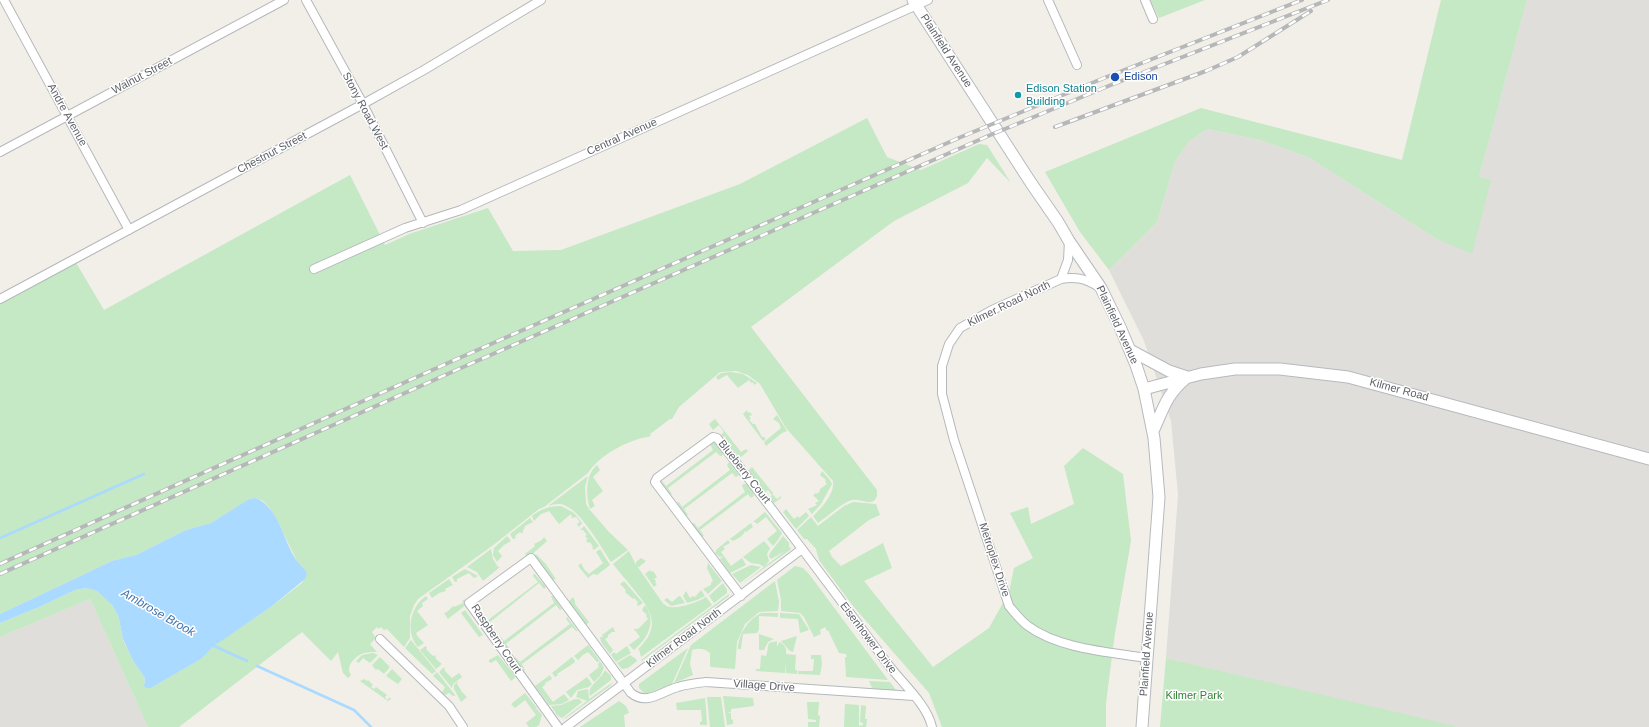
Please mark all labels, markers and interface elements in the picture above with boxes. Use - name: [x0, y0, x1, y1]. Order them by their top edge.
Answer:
- street label: Plainfield Avenue: [917, 12, 975, 90]
- street label: Walnut Street: [110, 55, 174, 97]
- street label: Stony Road West: [339, 70, 391, 152]
- place label: Edison: [1124, 70, 1158, 84]
- marker: Edison: [1109, 71, 1121, 83]
- street label: Andre Avenue: [44, 81, 90, 149]
- place label: Edison Station Building: [1026, 82, 1097, 108]
- marker: Edison Station Building: [1013, 90, 1023, 100]
- street label: Central Avenue: [585, 116, 659, 158]
- street label: Chestnut Street: [235, 129, 309, 177]
- street label: Kilmer Road North: [965, 278, 1053, 330]
- street label: Plainfield Avenue: [1093, 284, 1141, 366]
- street label: Kilmer Road: [1368, 376, 1430, 404]
- street label: Blueberry Court: [715, 438, 773, 506]
- street label: Metroplex Drive: [976, 521, 1012, 599]
- water label: Ambrose Brook: [119, 586, 197, 640]
- street label: Eisenhower Drive: [837, 600, 899, 676]
- street label: Raspberry Court: [468, 602, 524, 676]
- street label: Kilmer Road North: [644, 606, 724, 670]
- street label: Plainfield Avenue: [1137, 611, 1157, 697]
- street label: Village Drive: [733, 677, 795, 695]
- park label: Kilmer Park: [1166, 689, 1222, 703]

